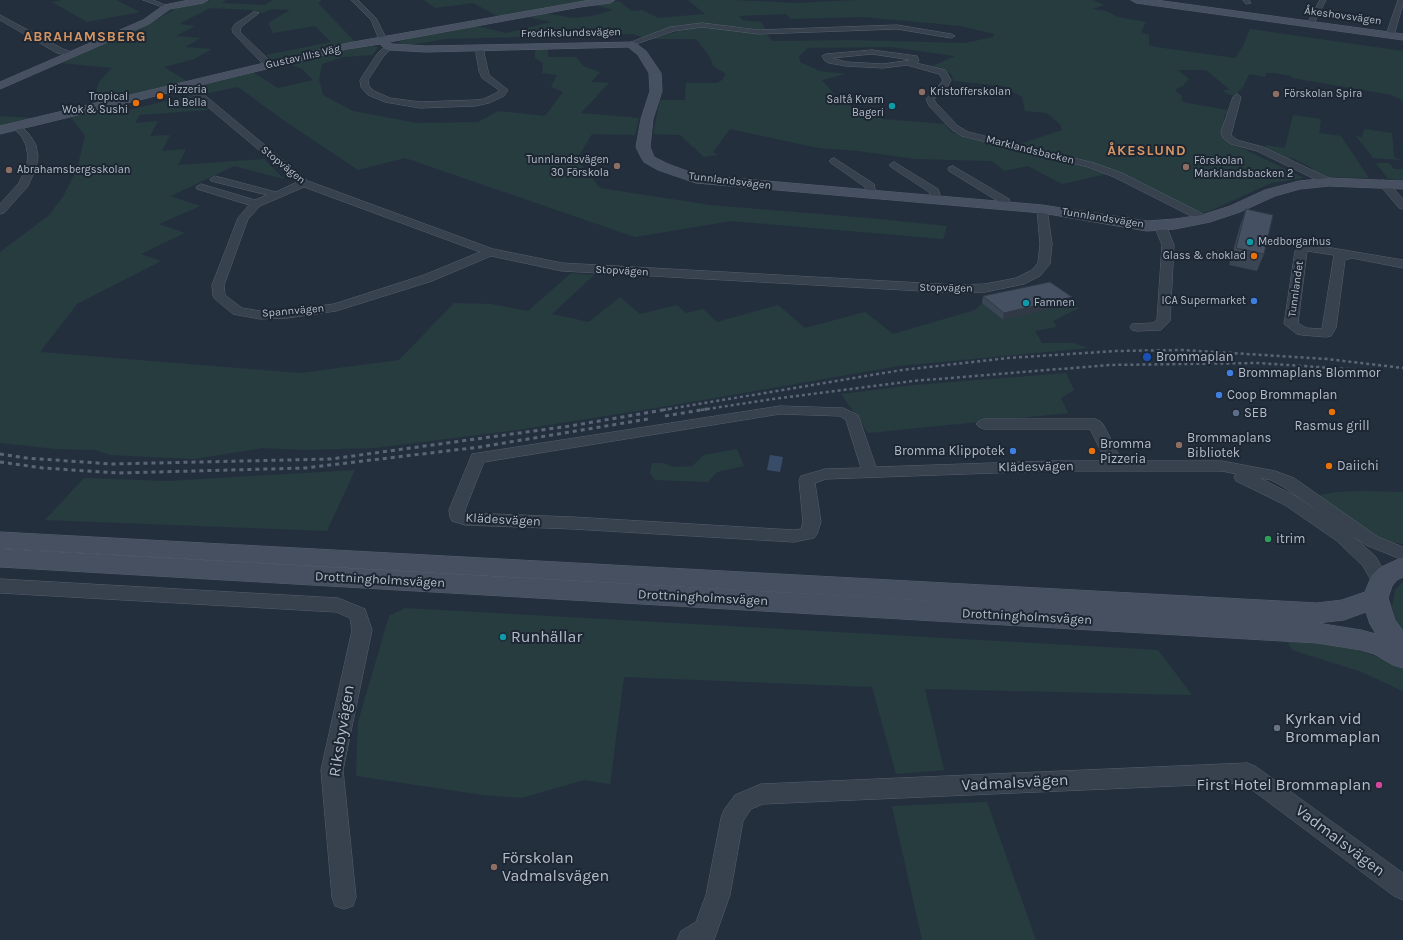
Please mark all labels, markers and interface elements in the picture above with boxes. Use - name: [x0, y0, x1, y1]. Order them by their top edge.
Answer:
- street label: Åkeshovsvägen: [1303, 4, 1383, 28]
- street label: Fredrikslundsvägen: [521, 26, 621, 40]
- district label: ABRAHAMSBERG: [23, 29, 147, 45]
- street label: Gustav III:s Väg: [264, 42, 342, 72]
- place label: Pizzeria La Bella: [168, 83, 207, 109]
- place label: Kristofferskolan: [930, 85, 1011, 99]
- marker: Kristofferskolan: [917, 87, 927, 97]
- place label: Förskolan Spira: [1284, 87, 1362, 101]
- marker: Förskolan Spira: [1271, 89, 1281, 99]
- place label: Tropical Wok & Sushi: [62, 90, 128, 116]
- marker: Pizzeria La Bella: [155, 91, 165, 101]
- place label: Saltå Kvarn Bageri: [827, 93, 884, 119]
- marker: Tropical Wok & Sushi: [131, 98, 141, 108]
- marker: Saltå Kvarn Bageri: [887, 101, 897, 111]
- street label: Marklandsbacken: [985, 133, 1075, 167]
- street label: Stopvägen: [258, 143, 308, 187]
- district label: ÅKESLUND: [1107, 143, 1187, 159]
- place label: Tunnlandsvägen 30 Förskola: [526, 153, 609, 179]
- place label: Förskolan Marklandsbacken 2: [1194, 154, 1293, 180]
- marker: Tunnlandsvägen 30 Förskola: [612, 161, 622, 171]
- marker: Förskolan Marklandsbacken 2: [1181, 162, 1191, 172]
- place label: Abrahamsbergsskolan: [17, 163, 130, 177]
- marker: Abrahamsbergsskolan: [4, 165, 14, 175]
- street label: Tunnlandsvägen: [688, 169, 772, 193]
- street label: Tunnlandsvägen: [1061, 205, 1145, 231]
- place label: Medborgarhus: [1258, 235, 1331, 249]
- marker: Medborgarhus: [1245, 237, 1255, 247]
- place label: Glass & choklad: [1163, 249, 1246, 263]
- marker: Glass & choklad: [1249, 251, 1259, 261]
- street label: Tunnlandet: [1286, 260, 1306, 318]
- street label: Stopvägen: [595, 263, 649, 279]
- street label: Stopvägen: [919, 281, 973, 295]
- place label: ICA Supermarket: [1162, 294, 1246, 308]
- place label: Famnen: [1034, 296, 1075, 310]
- marker: ICA Supermarket: [1249, 296, 1259, 306]
- marker: Famnen: [1021, 298, 1031, 308]
- street label: Spannvägen: [261, 302, 325, 320]
- place label: Brommaplan: [1156, 349, 1234, 365]
- marker: Brommaplan: [1141, 351, 1153, 363]
- place label: Brommaplans Blommor: [1238, 365, 1380, 381]
- marker: Brommaplans Blommor: [1225, 368, 1235, 378]
- place label: Coop Brommaplan: [1227, 387, 1337, 403]
- marker: Coop Brommaplan: [1214, 390, 1224, 400]
- place label: SEB: [1244, 405, 1267, 421]
- marker: Rasmus grill: [1327, 407, 1337, 417]
- marker: SEB: [1231, 408, 1241, 418]
- place label: Rasmus grill: [1294, 418, 1370, 434]
- place label: Brommaplans Bibliotek: [1187, 430, 1271, 461]
- place label: Bromma Pizzeria: [1100, 436, 1151, 467]
- marker: Brommaplans Bibliotek: [1174, 440, 1184, 450]
- place label: Bromma Klippotek: [894, 443, 1005, 459]
- marker: Bromma Klippotek: [1008, 446, 1018, 456]
- marker: Bromma Pizzeria: [1087, 446, 1097, 456]
- place label: Daiichi: [1337, 458, 1379, 474]
- street label: Klädesvägen: [998, 459, 1074, 475]
- marker: Daiichi: [1324, 461, 1334, 471]
- street label: Klädesvägen: [465, 510, 541, 530]
- place label: itrim: [1276, 531, 1305, 547]
- marker: itrim: [1263, 534, 1273, 544]
- street label: Drottningholmsvägen: [315, 569, 445, 591]
- street label: Drottningholmsvägen: [638, 587, 768, 609]
- street label: Drottningholmsvägen: [962, 606, 1092, 628]
- place label: Runhällar: [511, 627, 582, 647]
- marker: Runhällar: [498, 632, 508, 642]
- street label: Riksbyvägen: [325, 684, 359, 778]
- place label: Kyrkan vid Brommaplan: [1285, 709, 1381, 747]
- marker: Kyrkan vid Brommaplan: [1272, 723, 1282, 733]
- street label: Vadmalsvägen: [961, 771, 1069, 795]
- place label: First Hotel Brommaplan: [1196, 775, 1371, 795]
- marker: First Hotel Brommaplan: [1374, 780, 1384, 790]
- street label: Vadmalsvägen: [1291, 801, 1389, 881]
- place label: Förskolan Vadmalsvägen: [502, 848, 609, 886]
- marker: Förskolan Vadmalsvägen: [489, 862, 499, 872]

